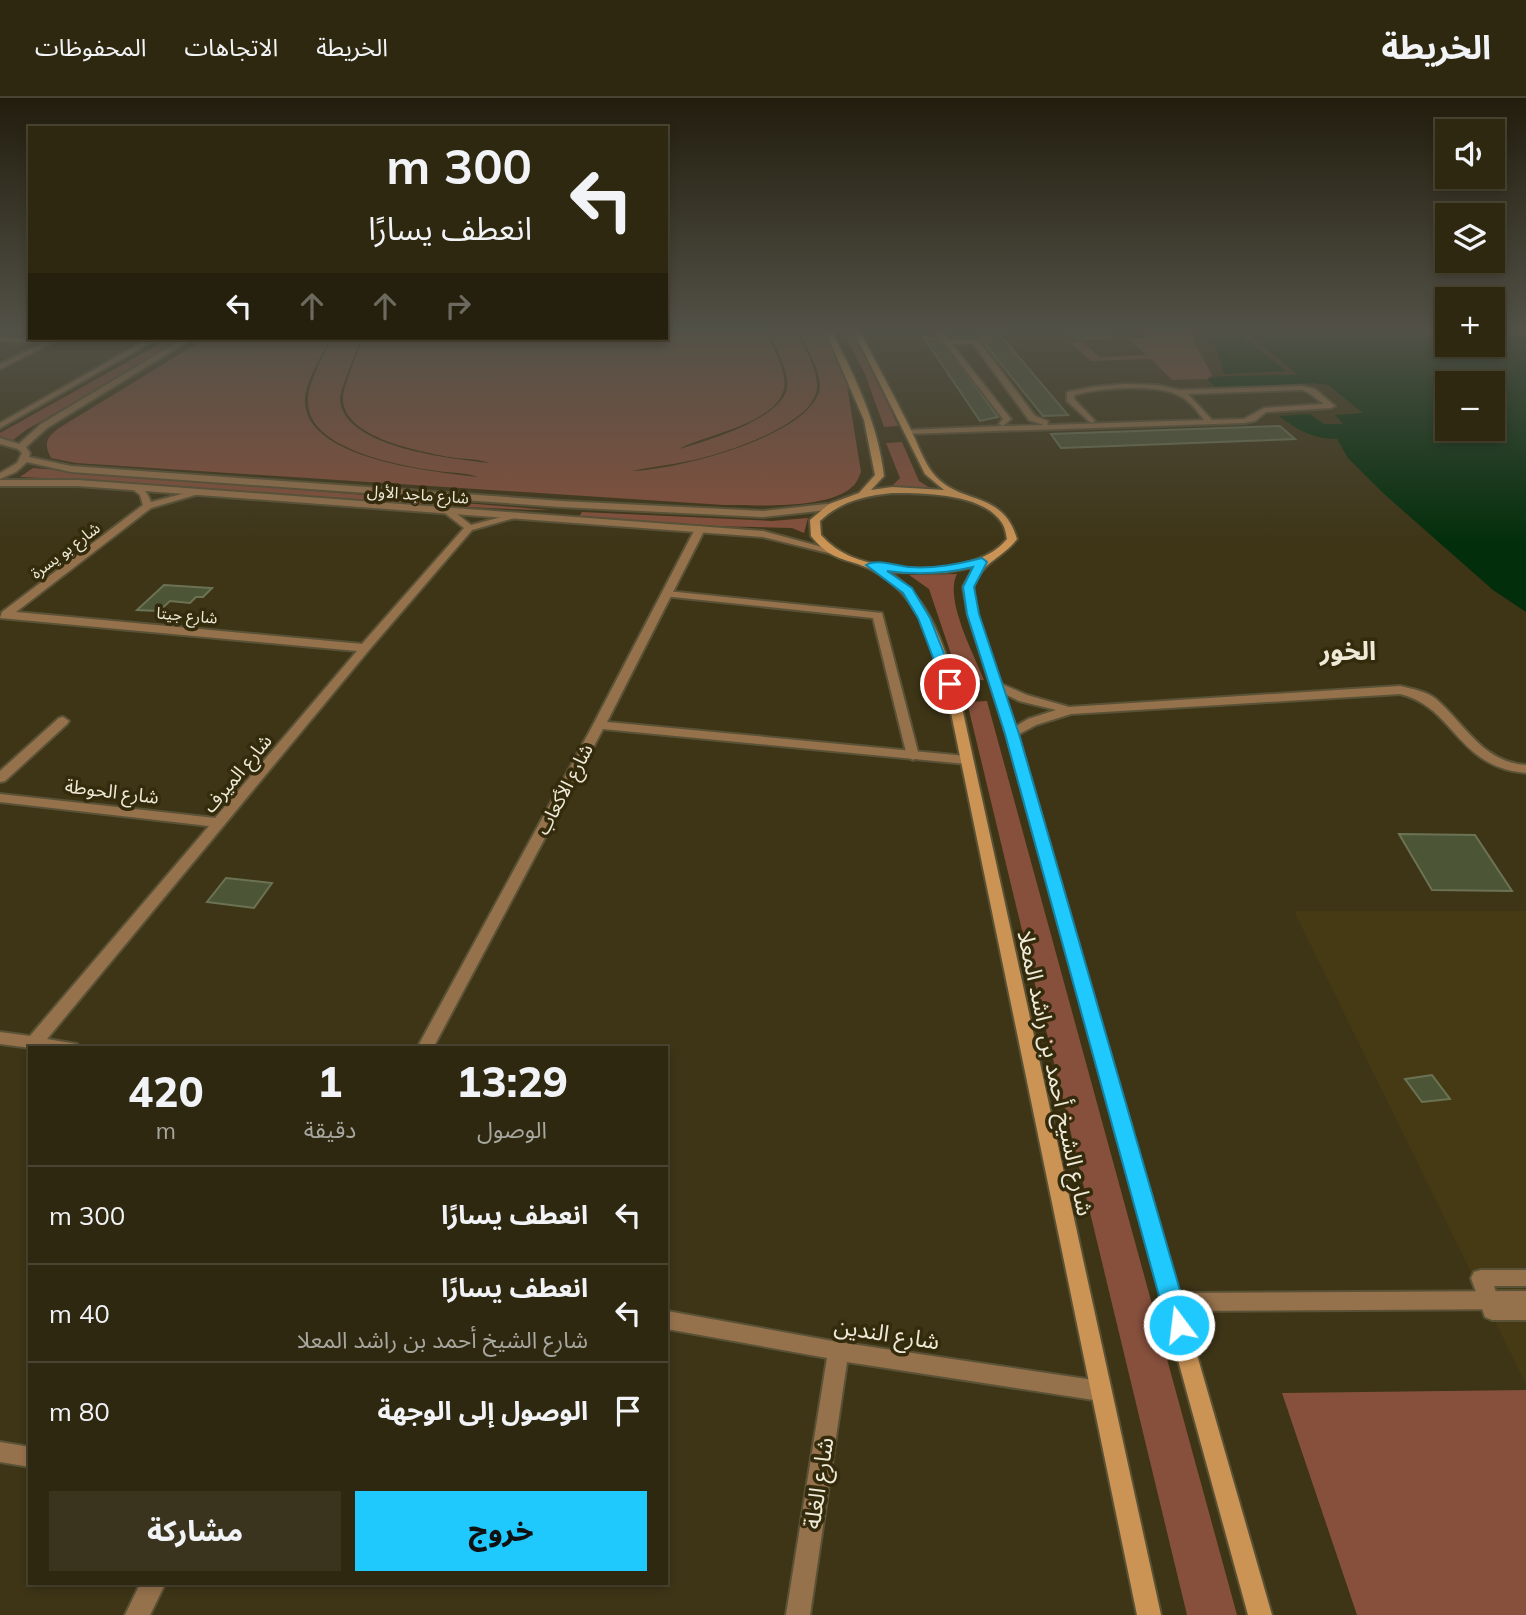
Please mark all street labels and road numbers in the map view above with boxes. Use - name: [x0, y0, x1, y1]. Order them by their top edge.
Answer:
- street label: شارع ماجد الأول: [366, 480, 470, 511]
- street label: شارع بو يسرة: [26, 517, 106, 585]
- street label: شارع جيتا: [155, 602, 218, 631]
- street label: شارع الميرف: [197, 729, 278, 818]
- street label: شارع الأكعاب: [530, 739, 600, 840]
- street label: شارع الحوطة: [63, 773, 160, 811]
- street label: شارع الشيخ أحمد بن راشد المعلا: [1009, 928, 1100, 1219]
- street label: شارع الندين: [832, 1310, 942, 1359]
- street label: شارع الغلة: [796, 1435, 843, 1531]

